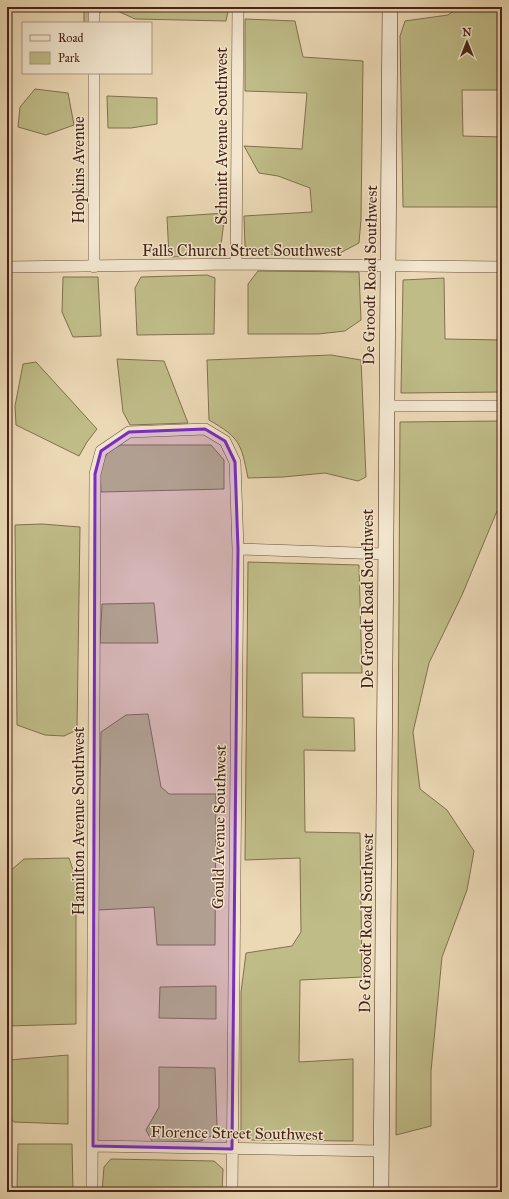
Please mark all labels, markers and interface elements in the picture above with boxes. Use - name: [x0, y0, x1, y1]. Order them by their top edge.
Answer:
- legend: [22, 22, 152, 74]
- north arrow: [447, 22, 487, 62]
- text: N: [462, 26, 472, 39]
- text: Road: [58, 31, 84, 45]
- street label: Schmitt Avenue Southwest: [212, 47, 231, 225]
- text: Park: [58, 51, 80, 65]
- street label: Hopkins Avenue: [69, 116, 88, 224]
- street label: De Groodt Road Southwest: [359, 184, 381, 365]
- street label: Falls Church Street Southwest: [142, 241, 342, 260]
- street label: De Groodt Road Southwest: [358, 509, 377, 689]
- street label: Hamilton Avenue Southwest: [69, 726, 88, 915]
- street label: Gould Avenue Southwest: [208, 744, 230, 909]
- street label: De Groodt Road Southwest: [355, 832, 377, 1013]
- street label: Florence Street Southwest: [150, 1122, 324, 1144]

